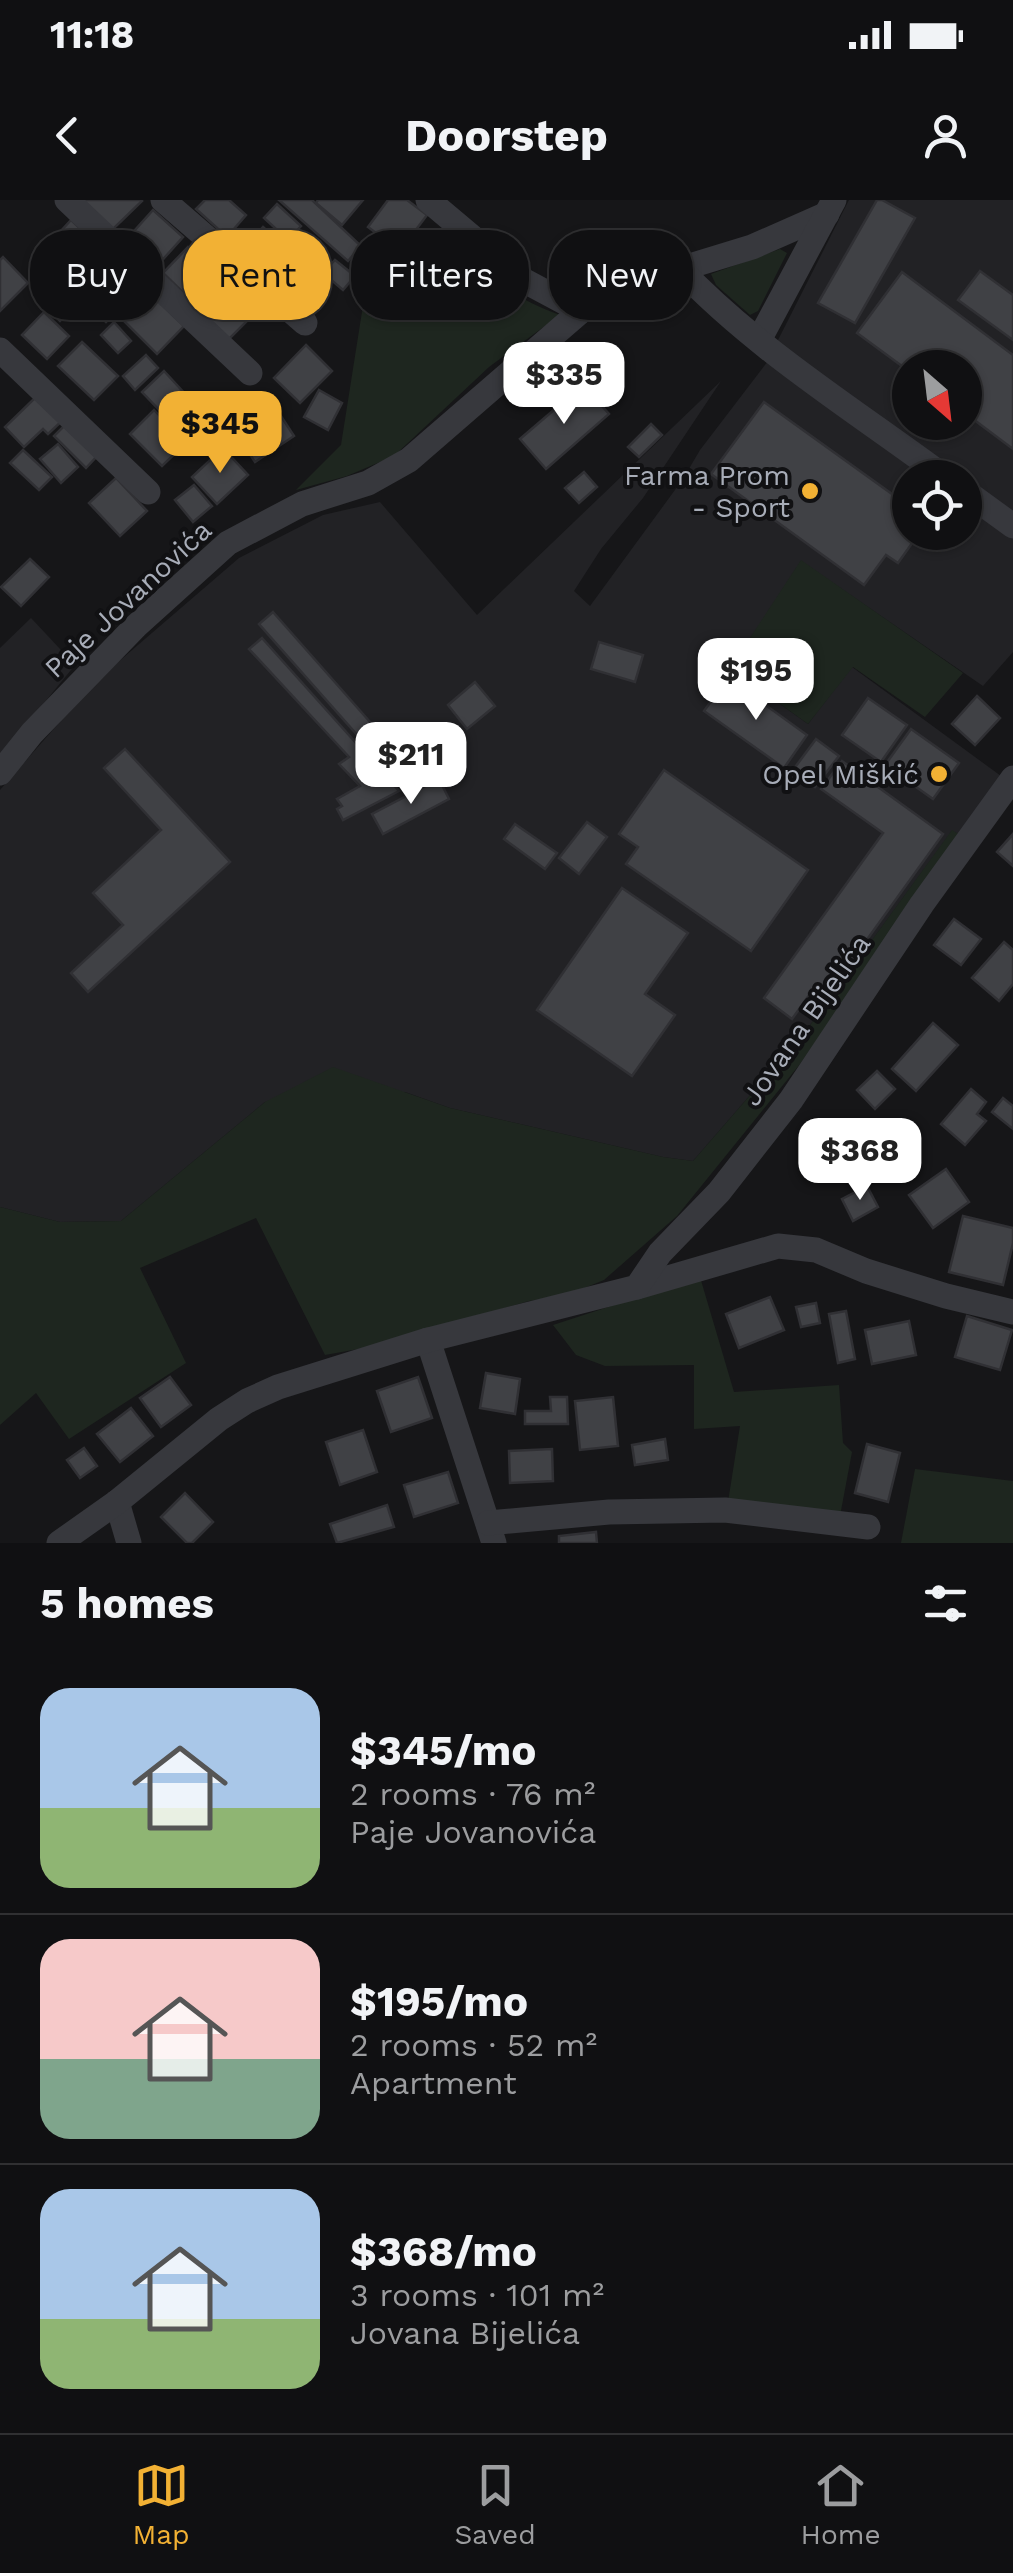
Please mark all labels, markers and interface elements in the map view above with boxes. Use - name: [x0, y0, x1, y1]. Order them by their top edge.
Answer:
- text: 11:18: [50, 13, 134, 57]
- icon: back: [40, 108, 95, 163]
- icon: person: [918, 108, 973, 163]
- text: Doorstep: [405, 109, 608, 162]
- chip: Buy: [30, 230, 163, 320]
- chip: Rent: [183, 230, 331, 320]
- chip: Filters: [351, 230, 529, 320]
- chip: New: [549, 230, 693, 320]
- pin: $335: [505, 342, 623, 427]
- north arrow: [892, 350, 982, 440]
- map controls: [892, 350, 982, 550]
- text: $335: [525, 355, 603, 393]
- pin: $345: [161, 391, 279, 476]
- text: $345: [181, 404, 259, 442]
- place label: Farma Prom - Sport: [624, 459, 790, 524]
- button: locate: [892, 460, 982, 550]
- marker: Farma Prom - Sport: [799, 480, 821, 502]
- street label: Paje Jovanovića: [38, 513, 218, 685]
- pin: $195: [697, 638, 815, 723]
- text: $195: [720, 651, 792, 689]
- pin: $211: [352, 722, 470, 807]
- text: $211: [377, 735, 445, 773]
- place label: Opel Miškić: [762, 758, 919, 791]
- marker: Opel Miškić: [928, 763, 950, 785]
- street label: Jovana Bijelića: [735, 928, 877, 1112]
- pin: $368: [801, 1118, 919, 1203]
- text: $368: [820, 1131, 900, 1169]
- icon: filters: [918, 1576, 973, 1631]
- text: 5 homes: [40, 1579, 214, 1628]
- text: $345/mo: [350, 1726, 536, 1775]
- icon: home: [120, 1728, 240, 1848]
- text: 2 rooms · 76 m²: [350, 1775, 596, 1813]
- text: Paje Jovanovića: [350, 1813, 596, 1851]
- text: $195/mo: [350, 1977, 528, 2026]
- icon: home: [120, 1979, 240, 2099]
- text: 2 rooms · 52 m²: [350, 2026, 597, 2064]
- text: Apartment: [350, 2064, 517, 2102]
- text: $368/mo: [350, 2227, 537, 2276]
- icon: home: [120, 2229, 240, 2349]
- text: 3 rooms · 101 m²: [350, 2276, 604, 2314]
- text: Jovana Bijelića: [350, 2314, 580, 2352]
- tab: Map: [132, 2458, 190, 2551]
- tab: Saved: [454, 2458, 536, 2551]
- tab: Home: [801, 2458, 881, 2551]

